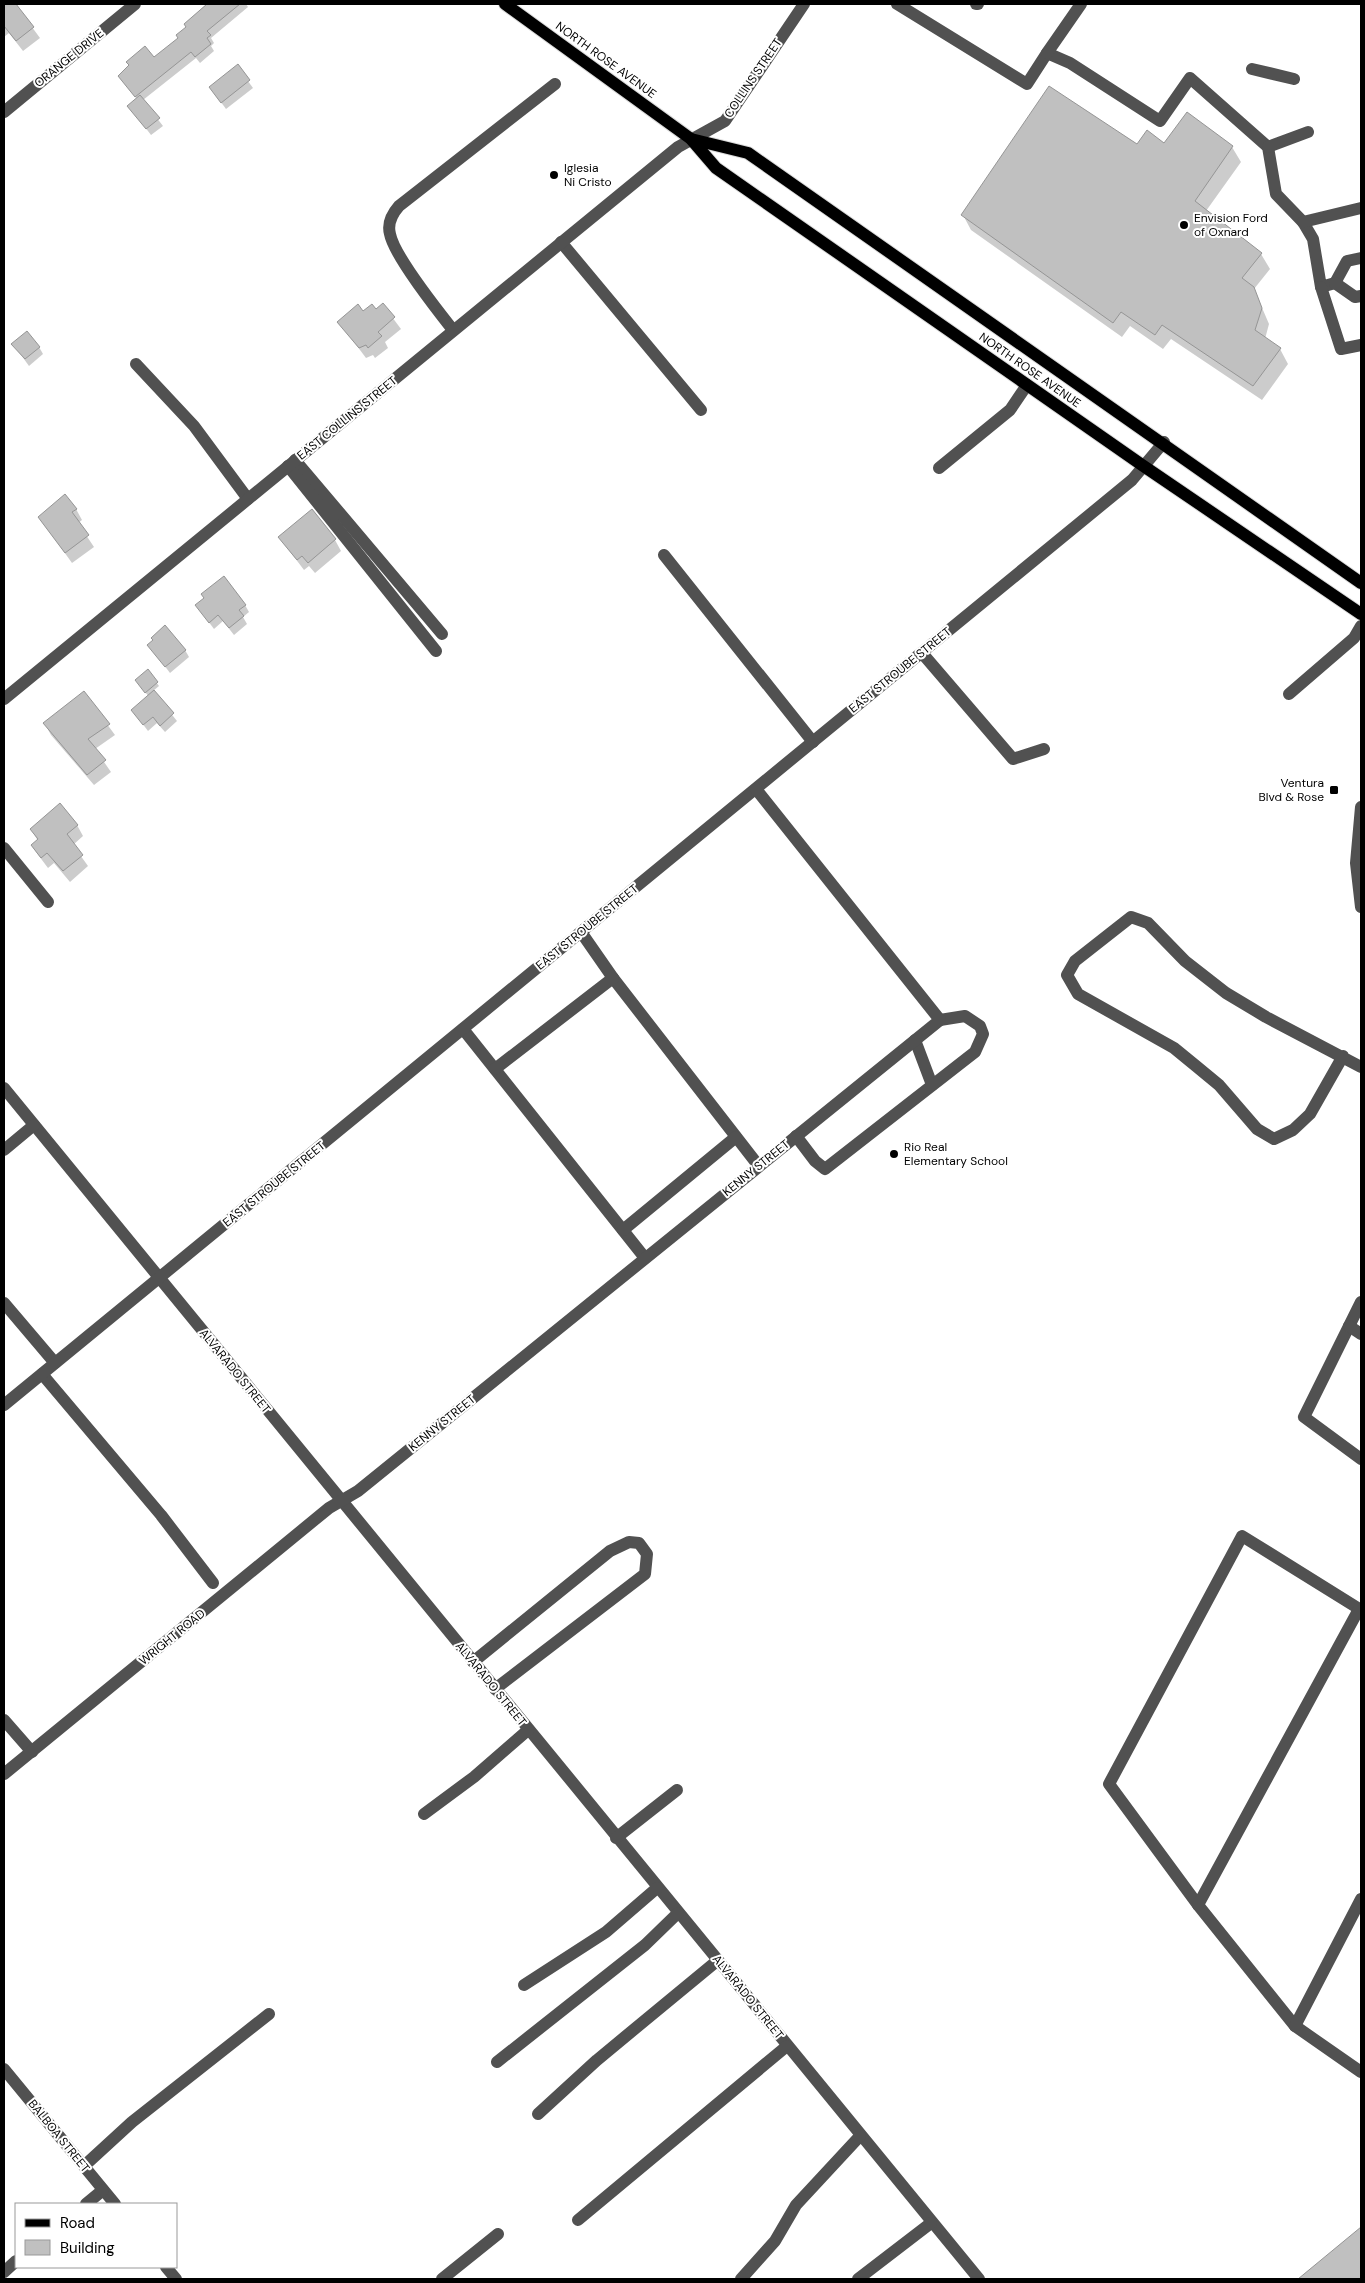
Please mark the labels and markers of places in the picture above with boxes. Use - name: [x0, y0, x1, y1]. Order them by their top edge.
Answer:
- place label: Iglesia Ni Cristo: [564, 160, 612, 190]
- marker: Iglesia Ni Cristo: [548, 169, 560, 181]
- place label: Envision Ford of Oxnard: [1194, 210, 1268, 240]
- marker: Envision Ford of Oxnard: [1178, 219, 1190, 231]
- place label: Ventura Blvd & Rose: [1259, 775, 1324, 805]
- marker: Ventura Blvd & Rose: [1328, 784, 1340, 796]
- place label: Rio Real Elementary School: [904, 1139, 1008, 1169]
- marker: Rio Real Elementary School: [888, 1148, 900, 1160]

